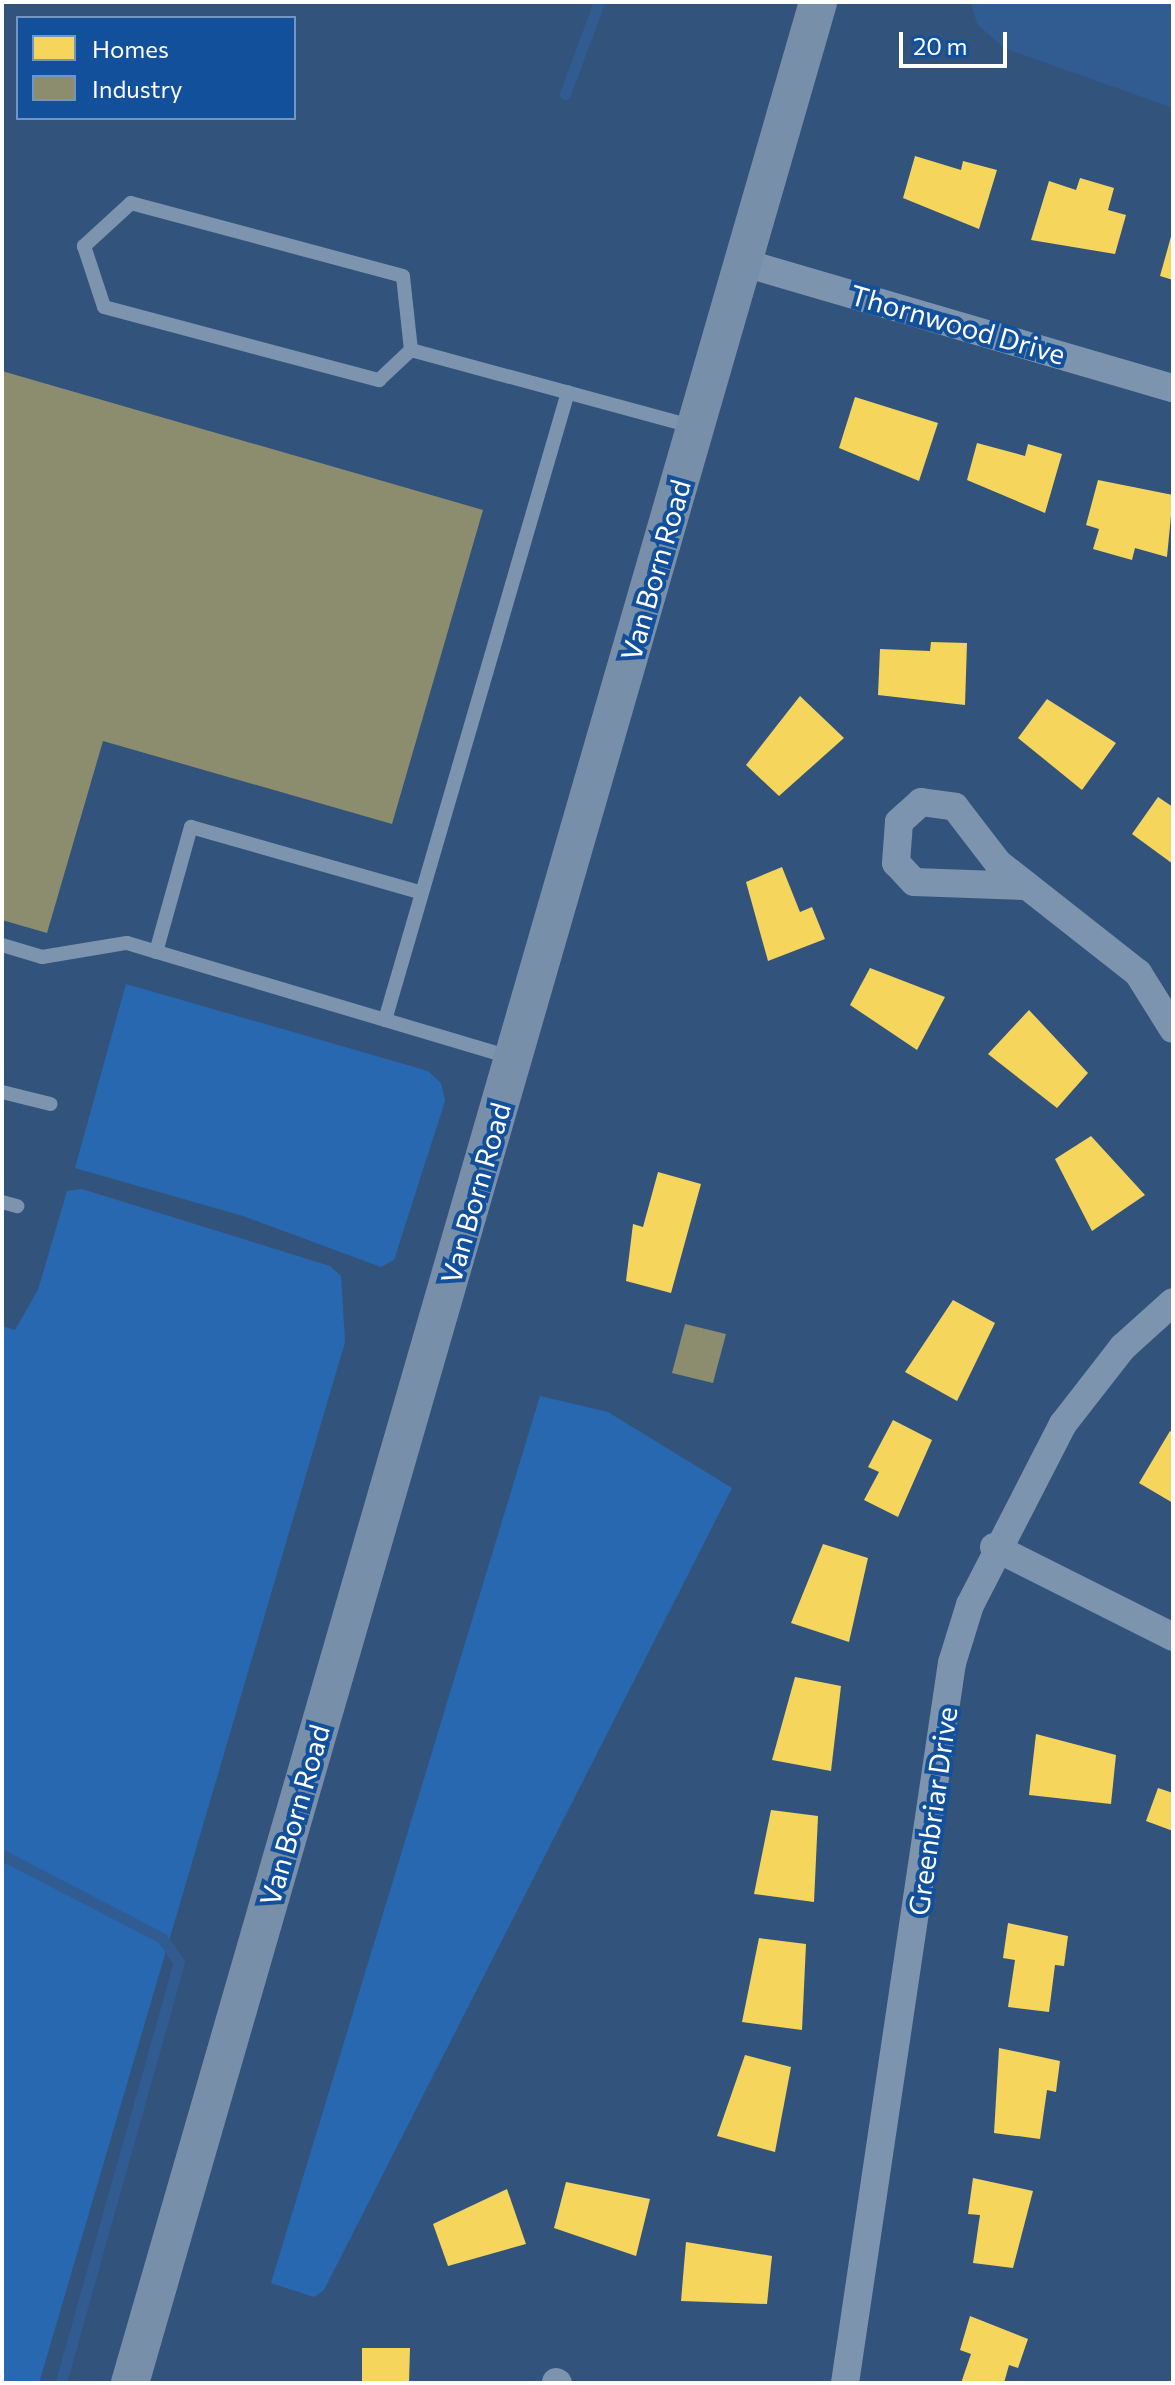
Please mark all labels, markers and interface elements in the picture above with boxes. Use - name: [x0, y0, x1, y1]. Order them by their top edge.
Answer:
- legend: [16, 16, 296, 120]
- scale bar: [903, 16, 1011, 66]
- text: 20 m: [913, 31, 967, 60]
- text: Homes: [92, 34, 169, 63]
- text: Industry: [92, 74, 182, 103]
- street label: Thornwood Drive: [847, 277, 1069, 371]
- street label: Van Born Road: [613, 476, 697, 664]
- street label: Van Born Road: [433, 1099, 517, 1287]
- street label: Greenbriar Drive: [901, 1704, 963, 1918]
- street label: Van Born Road: [252, 1721, 336, 1909]

